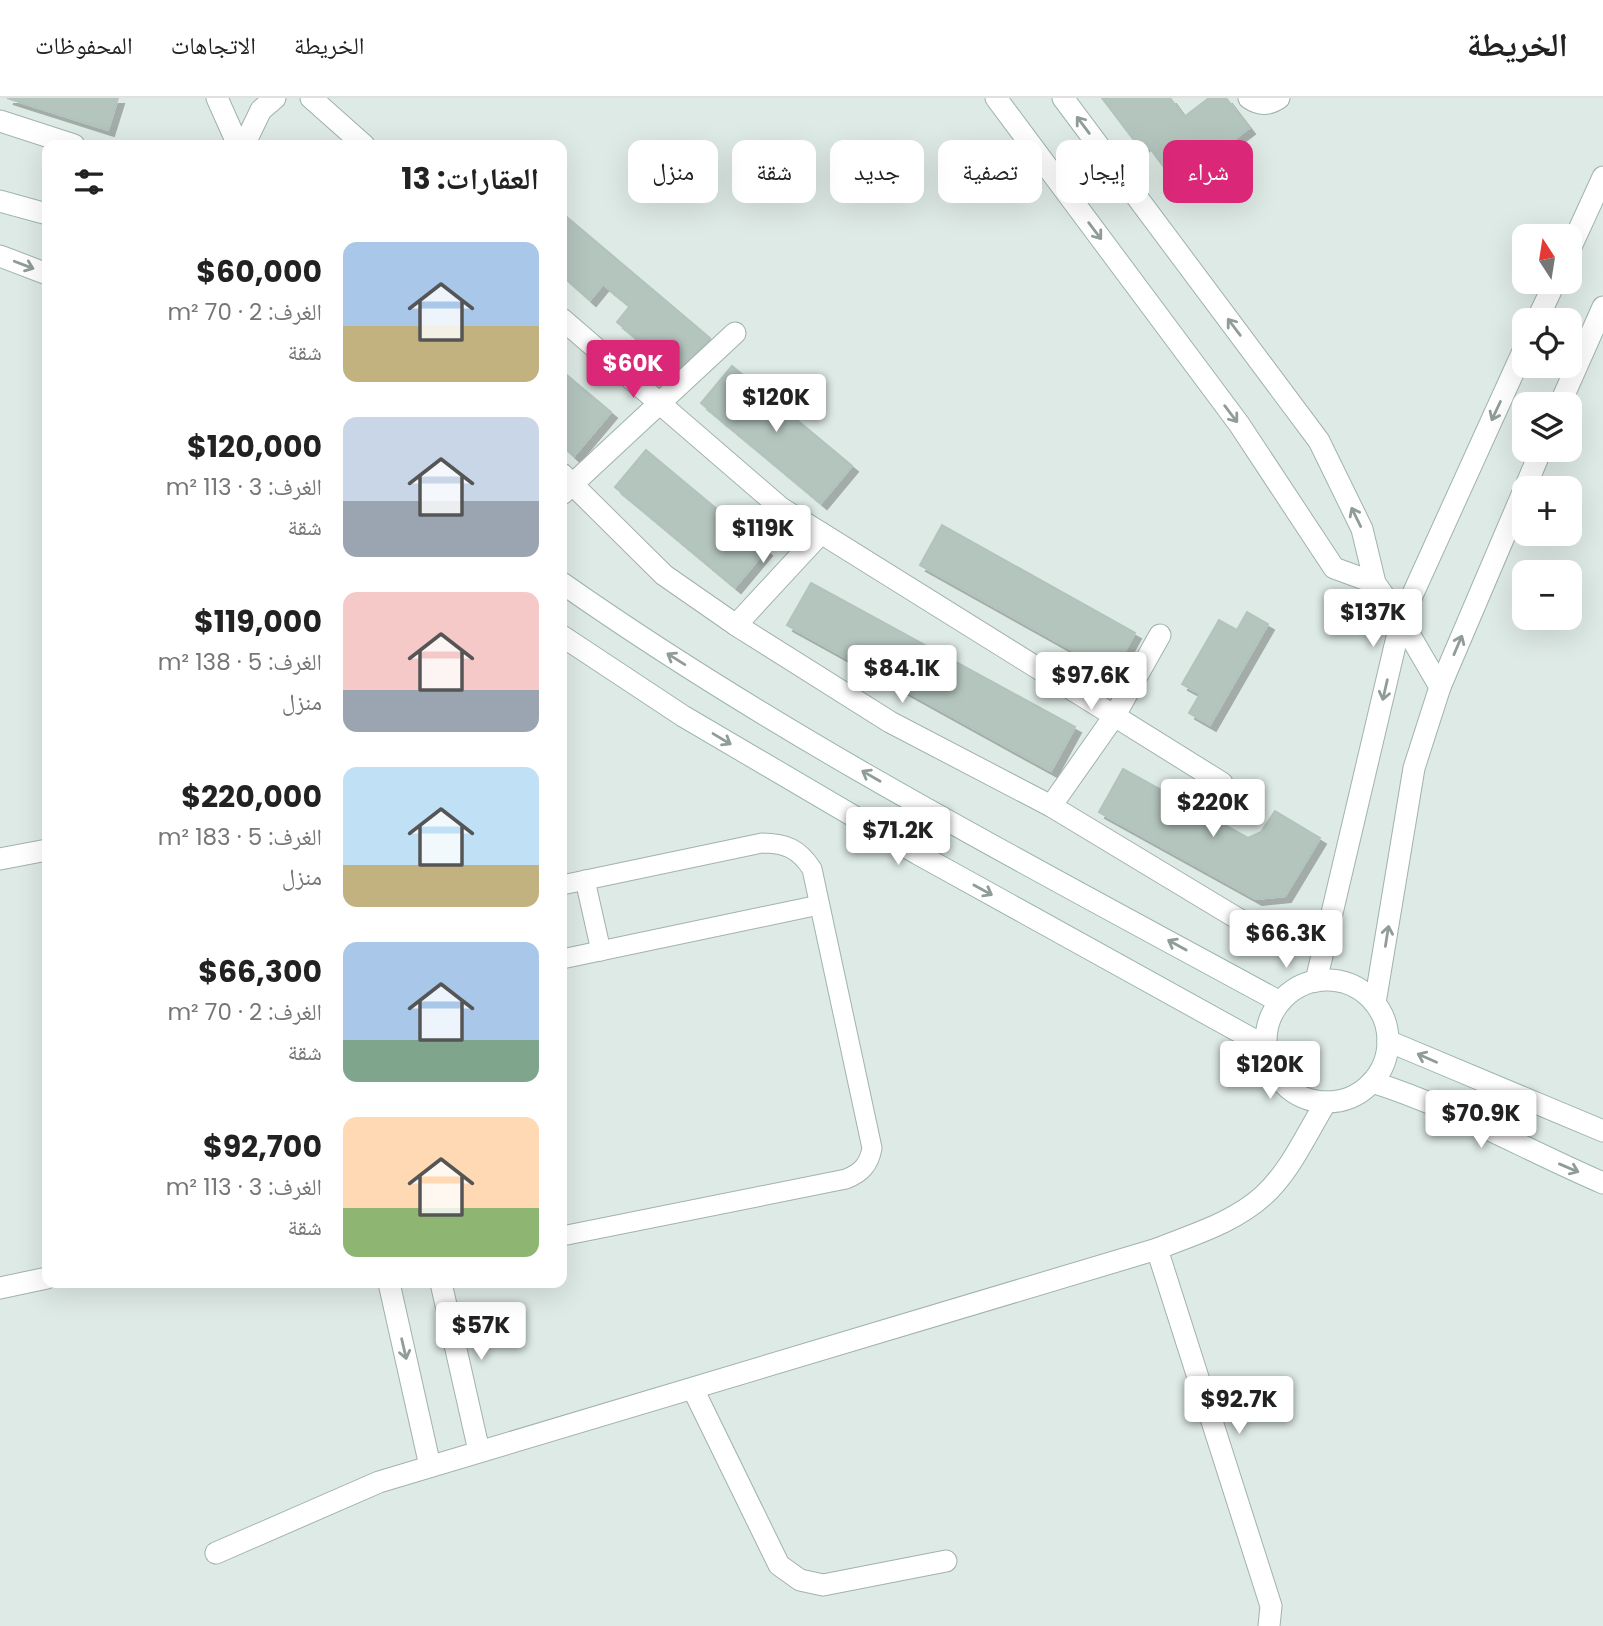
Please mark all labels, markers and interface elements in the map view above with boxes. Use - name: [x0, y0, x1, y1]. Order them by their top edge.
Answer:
- text: الخريطة: [1467, 21, 1568, 68]
- text: المحفوظات: [35, 29, 133, 62]
- text: الاتجاهات: [171, 29, 256, 62]
- text: الخريطة: [294, 29, 365, 62]
- one-way arrow: [1075, 116, 1090, 135]
- chip: منزل: [628, 140, 718, 203]
- chip: شقة: [732, 140, 816, 203]
- chip: جديد: [830, 140, 924, 203]
- chip: تصفية: [938, 140, 1042, 203]
- chip: إيجار: [1056, 140, 1149, 203]
- chip: شراء: [1163, 140, 1253, 203]
- text: العقارات: 13: [401, 157, 539, 200]
- icon: filters: [70, 163, 108, 201]
- one-way arrow: [1088, 221, 1102, 240]
- north arrow: [1512, 224, 1582, 294]
- map controls: [1512, 224, 1582, 630]
- text: $60,000: [196, 250, 322, 293]
- one-way arrow: [12, 259, 34, 272]
- icon: home: [399, 270, 483, 354]
- text: الغرف: 2 · 70 m²: [167, 296, 322, 328]
- button: locate: [1512, 308, 1582, 378]
- one-way arrow: [1226, 318, 1241, 337]
- text: شقة: [288, 336, 322, 368]
- pin: $60K: [592, 341, 674, 400]
- text: $60K: [603, 347, 663, 379]
- pin: $120K: [727, 374, 825, 434]
- text: $120K: [742, 381, 810, 413]
- button: layers: [1512, 392, 1582, 462]
- one-way arrow: [1489, 400, 1502, 422]
- one-way arrow: [1223, 404, 1238, 423]
- text: $120,000: [187, 425, 322, 468]
- icon: home: [399, 445, 483, 529]
- text: الغرف: 3 · 113 m²: [166, 471, 322, 503]
- button: +: [1512, 476, 1582, 546]
- pin: $119K: [714, 505, 812, 565]
- one-way arrow: [1349, 507, 1363, 528]
- text: شقة: [288, 511, 322, 543]
- text: $119K: [732, 512, 794, 544]
- button: −: [1512, 560, 1582, 630]
- pin: $137K: [1324, 589, 1422, 649]
- text: $137K: [1340, 596, 1406, 628]
- text: $119,000: [194, 600, 322, 643]
- icon: home: [399, 620, 483, 704]
- one-way arrow: [1452, 635, 1465, 656]
- text: الغرف: 5 · 138 m²: [158, 646, 322, 678]
- pin: $84.1K: [845, 646, 959, 705]
- one-way arrow: [666, 652, 686, 666]
- text: $84.1K: [864, 652, 940, 684]
- pin: $97.6K: [1034, 652, 1148, 712]
- text: $97.6K: [1052, 659, 1130, 691]
- one-way arrow: [1378, 678, 1391, 701]
- text: منزل: [282, 686, 322, 718]
- one-way arrow: [712, 732, 732, 746]
- one-way arrow: [862, 768, 882, 782]
- text: $220,000: [181, 775, 322, 818]
- pin: $220K: [1164, 780, 1262, 839]
- text: $220K: [1177, 786, 1249, 818]
- icon: home: [399, 795, 483, 879]
- pin: $71.2K: [841, 808, 955, 867]
- text: $71.2K: [862, 814, 934, 846]
- text: الغرف: 5 · 183 m²: [158, 821, 322, 853]
- text: منزل: [282, 861, 322, 893]
- one-way arrow: [972, 883, 992, 897]
- pin: $66.3K: [1229, 910, 1343, 970]
- text: $66.3K: [1246, 917, 1326, 949]
- one-way arrow: [1381, 925, 1394, 948]
- one-way arrow: [1167, 938, 1188, 952]
- text: $66,300: [198, 950, 322, 993]
- icon: home: [399, 970, 483, 1054]
- text: الغرف: 2 · 70 m²: [167, 996, 322, 1028]
- text: شقة: [288, 1036, 322, 1068]
- pin: $120K: [1221, 1042, 1319, 1101]
- text: $120K: [1236, 1048, 1304, 1080]
- one-way arrow: [1417, 1051, 1438, 1064]
- pin: $70.9K: [1424, 1090, 1538, 1150]
- text: $70.9K: [1441, 1097, 1521, 1129]
- text: $92,700: [203, 1125, 322, 1168]
- icon: home: [399, 1145, 483, 1229]
- one-way arrow: [1558, 1163, 1579, 1176]
- text: الغرف: 3 · 113 m²: [166, 1171, 322, 1203]
- text: شقة: [288, 1211, 322, 1243]
- pin: $57K: [440, 1302, 522, 1362]
- text: $57K: [452, 1309, 510, 1341]
- one-way arrow: [398, 1337, 411, 1360]
- pin: $92.7K: [1182, 1376, 1296, 1436]
- text: $92.7K: [1200, 1383, 1278, 1415]

